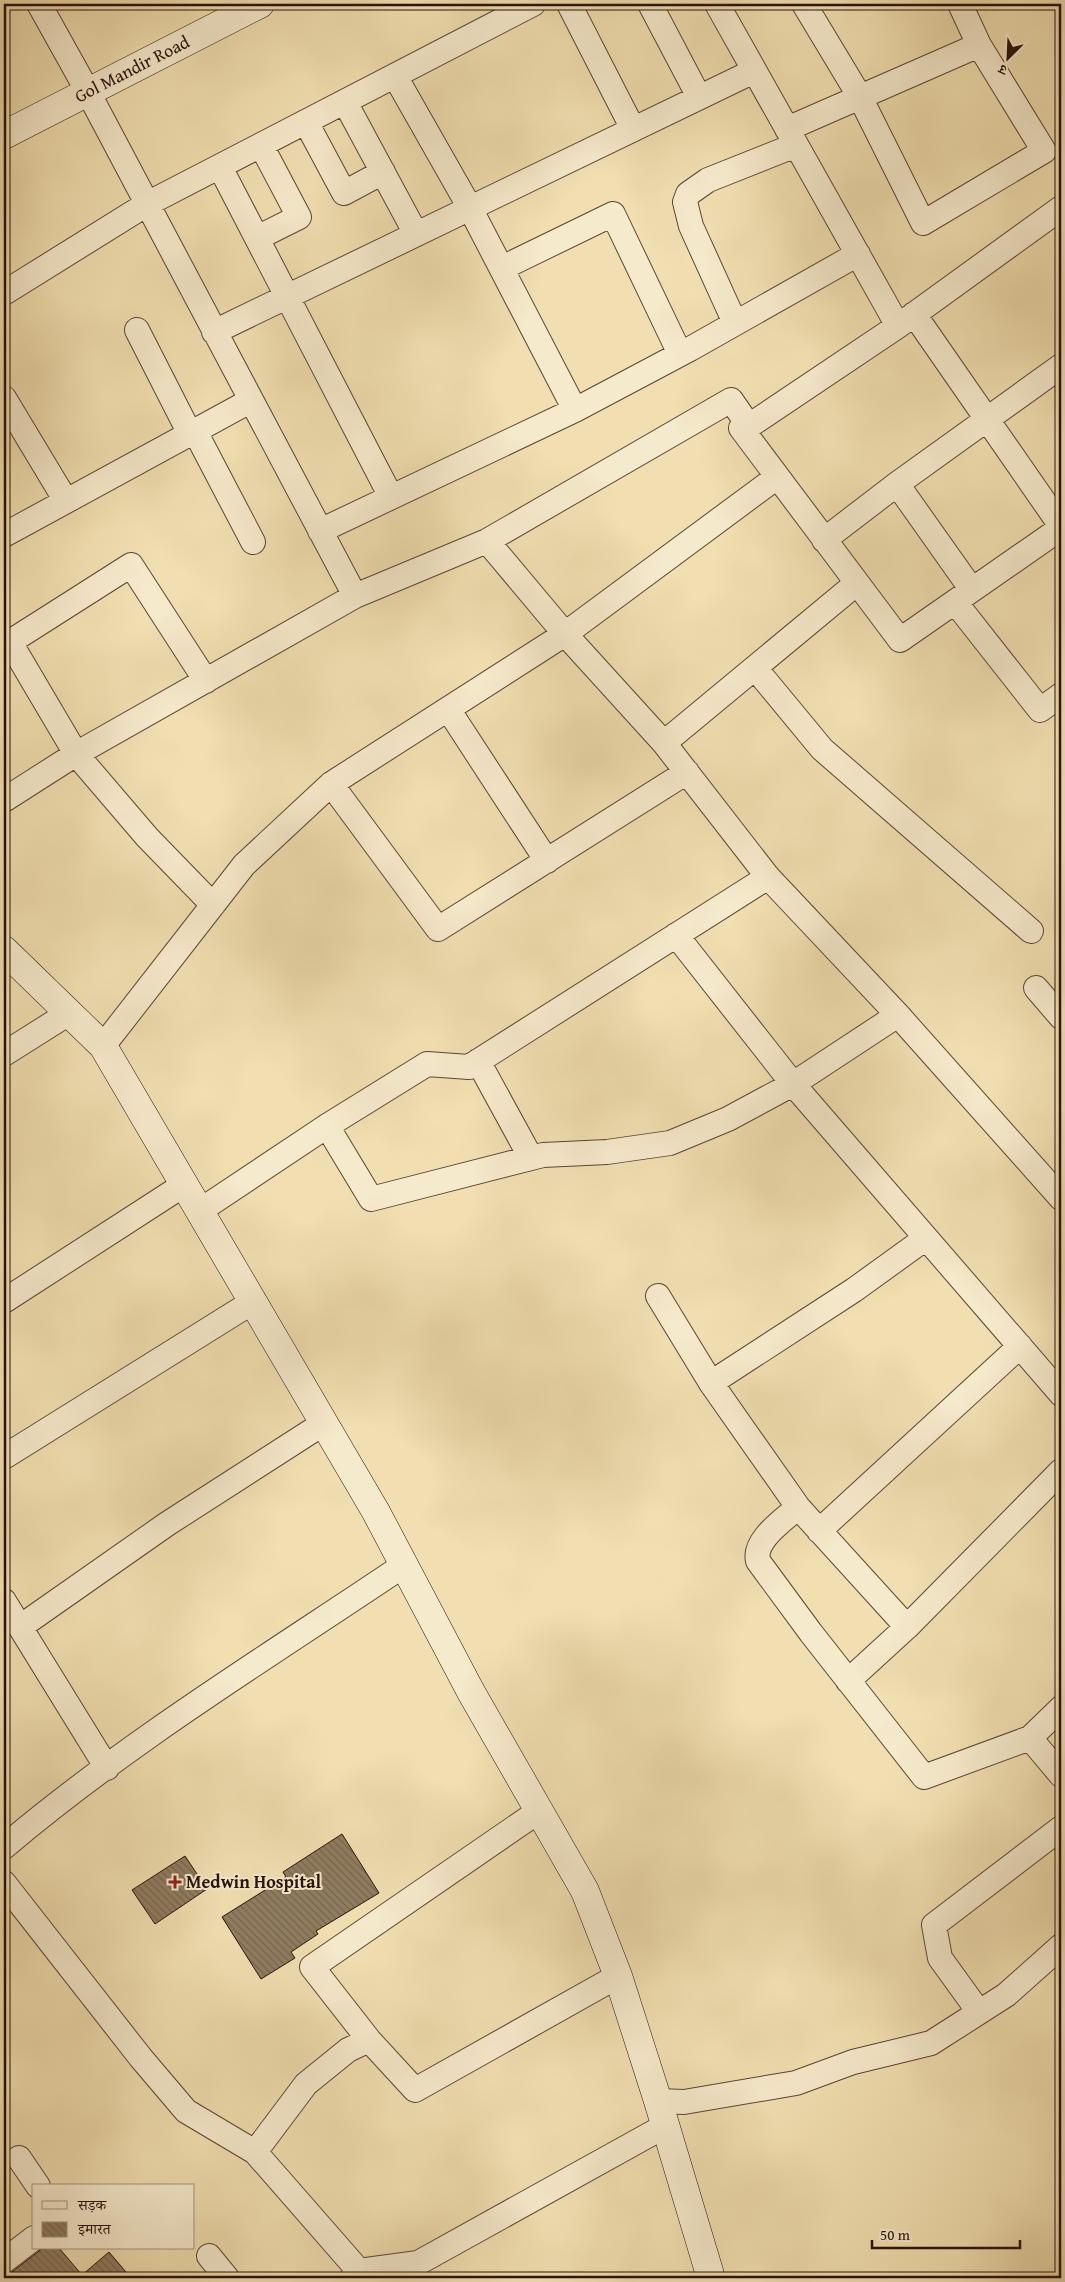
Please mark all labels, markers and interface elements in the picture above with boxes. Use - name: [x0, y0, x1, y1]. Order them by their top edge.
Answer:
- street label: Gol Mandir Road: [70, 28, 194, 109]
- north arrow: [982, 32, 1032, 82]
- text: उ: [995, 59, 1011, 81]
- place label: Medwin Hospital: [186, 1868, 321, 1895]
- marker: Medwin Hospital: [168, 1875, 182, 1889]
- legend: [32, 2184, 195, 2250]
- text: सड़क: [77, 2194, 107, 2215]
- scale bar: [872, 2217, 1020, 2249]
- text: इमारत: [77, 2218, 112, 2239]
- text: 50 m: [880, 2224, 911, 2245]

